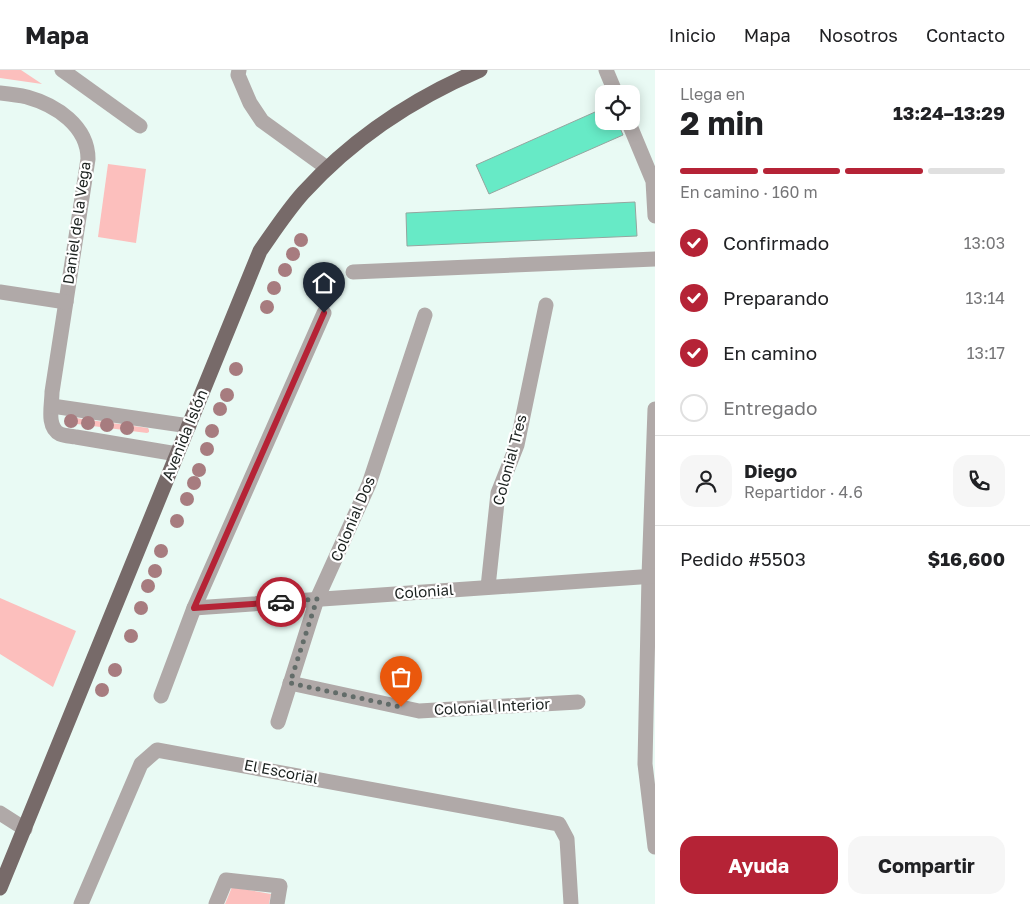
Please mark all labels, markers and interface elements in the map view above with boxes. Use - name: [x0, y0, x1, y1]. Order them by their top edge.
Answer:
- text: Mapa: [25, 20, 89, 49]
- text: Inicio: [669, 24, 716, 46]
- text: Mapa: [744, 24, 791, 46]
- text: Nosotros: [819, 24, 898, 46]
- text: Contacto: [926, 24, 1005, 46]
- text: Llega en: [680, 84, 745, 104]
- map controls: [595, 85, 640, 130]
- button: locate: [595, 85, 640, 130]
- text: 13:24–13:29: [893, 101, 1005, 124]
- text: 2 min: [680, 104, 764, 142]
- street label: Daniel de la Vega: [58, 160, 94, 285]
- text: En camino · 160 m: [680, 182, 818, 202]
- icon: check: [680, 229, 708, 257]
- text: Confirmado: [723, 231, 829, 254]
- text: 13:03: [964, 233, 1005, 253]
- pin: [303, 262, 345, 313]
- icon: home: [310, 269, 338, 297]
- icon: check: [680, 284, 708, 312]
- text: Preparando: [723, 286, 829, 309]
- text: 13:14: [966, 288, 1005, 308]
- icon: check: [680, 339, 708, 367]
- text: En camino: [723, 341, 817, 364]
- text: 13:17: [967, 343, 1005, 363]
- street label: Avenida Islón: [158, 387, 210, 483]
- text: Entregado: [723, 396, 817, 419]
- street label: Colonial Tres: [488, 412, 530, 507]
- button: person: [680, 455, 732, 507]
- button: phone: [953, 455, 1005, 507]
- text: Diego: [744, 459, 797, 482]
- street label: Colonial Dos: [326, 473, 378, 564]
- text: Repartidor · 4.6: [744, 482, 863, 502]
- text: Pedido #5503: [680, 547, 806, 570]
- text: $16,600: [928, 547, 1005, 570]
- courier: [256, 577, 306, 627]
- street label: Colonial: [394, 580, 454, 602]
- icon: car: [267, 588, 295, 616]
- pin: [380, 656, 422, 707]
- icon: bag: [387, 663, 415, 691]
- street label: Colonial Interior: [433, 694, 551, 718]
- street label: El Escorial: [243, 755, 320, 787]
- button: Ayuda: [680, 836, 838, 894]
- button: Compartir: [848, 836, 1005, 894]

